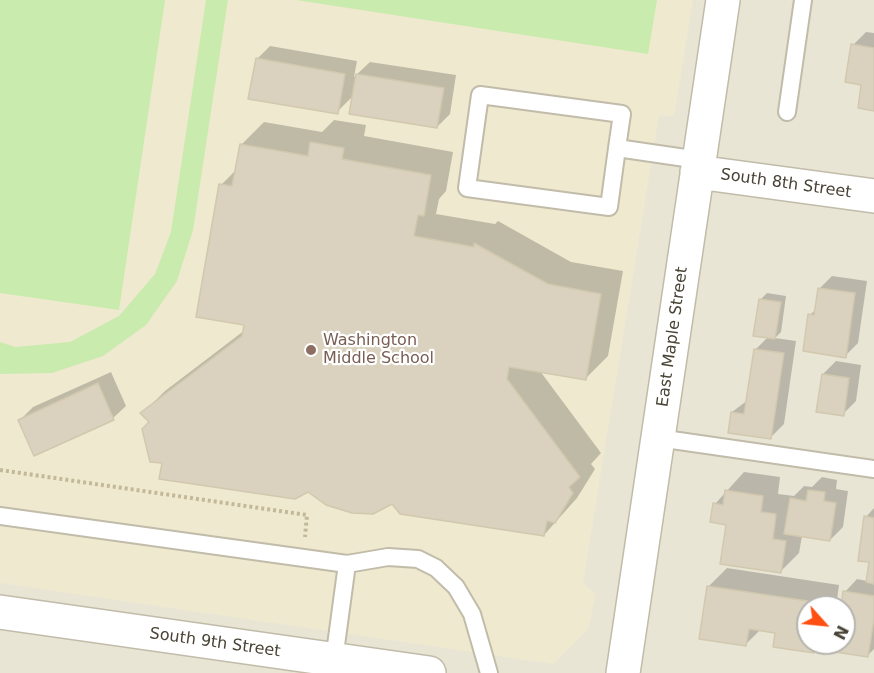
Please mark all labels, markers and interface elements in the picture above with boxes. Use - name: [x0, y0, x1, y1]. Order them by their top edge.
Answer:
- street label: South 8th Street: [719, 165, 853, 203]
- street label: East Maple Street: [654, 266, 692, 408]
- place label: Washington Middle School: [323, 331, 434, 369]
- marker: Washington Middle School: [304, 343, 318, 357]
- north arrow: [796, 595, 856, 655]
- text: N: [829, 622, 852, 643]
- street label: South 9th Street: [148, 624, 282, 662]

